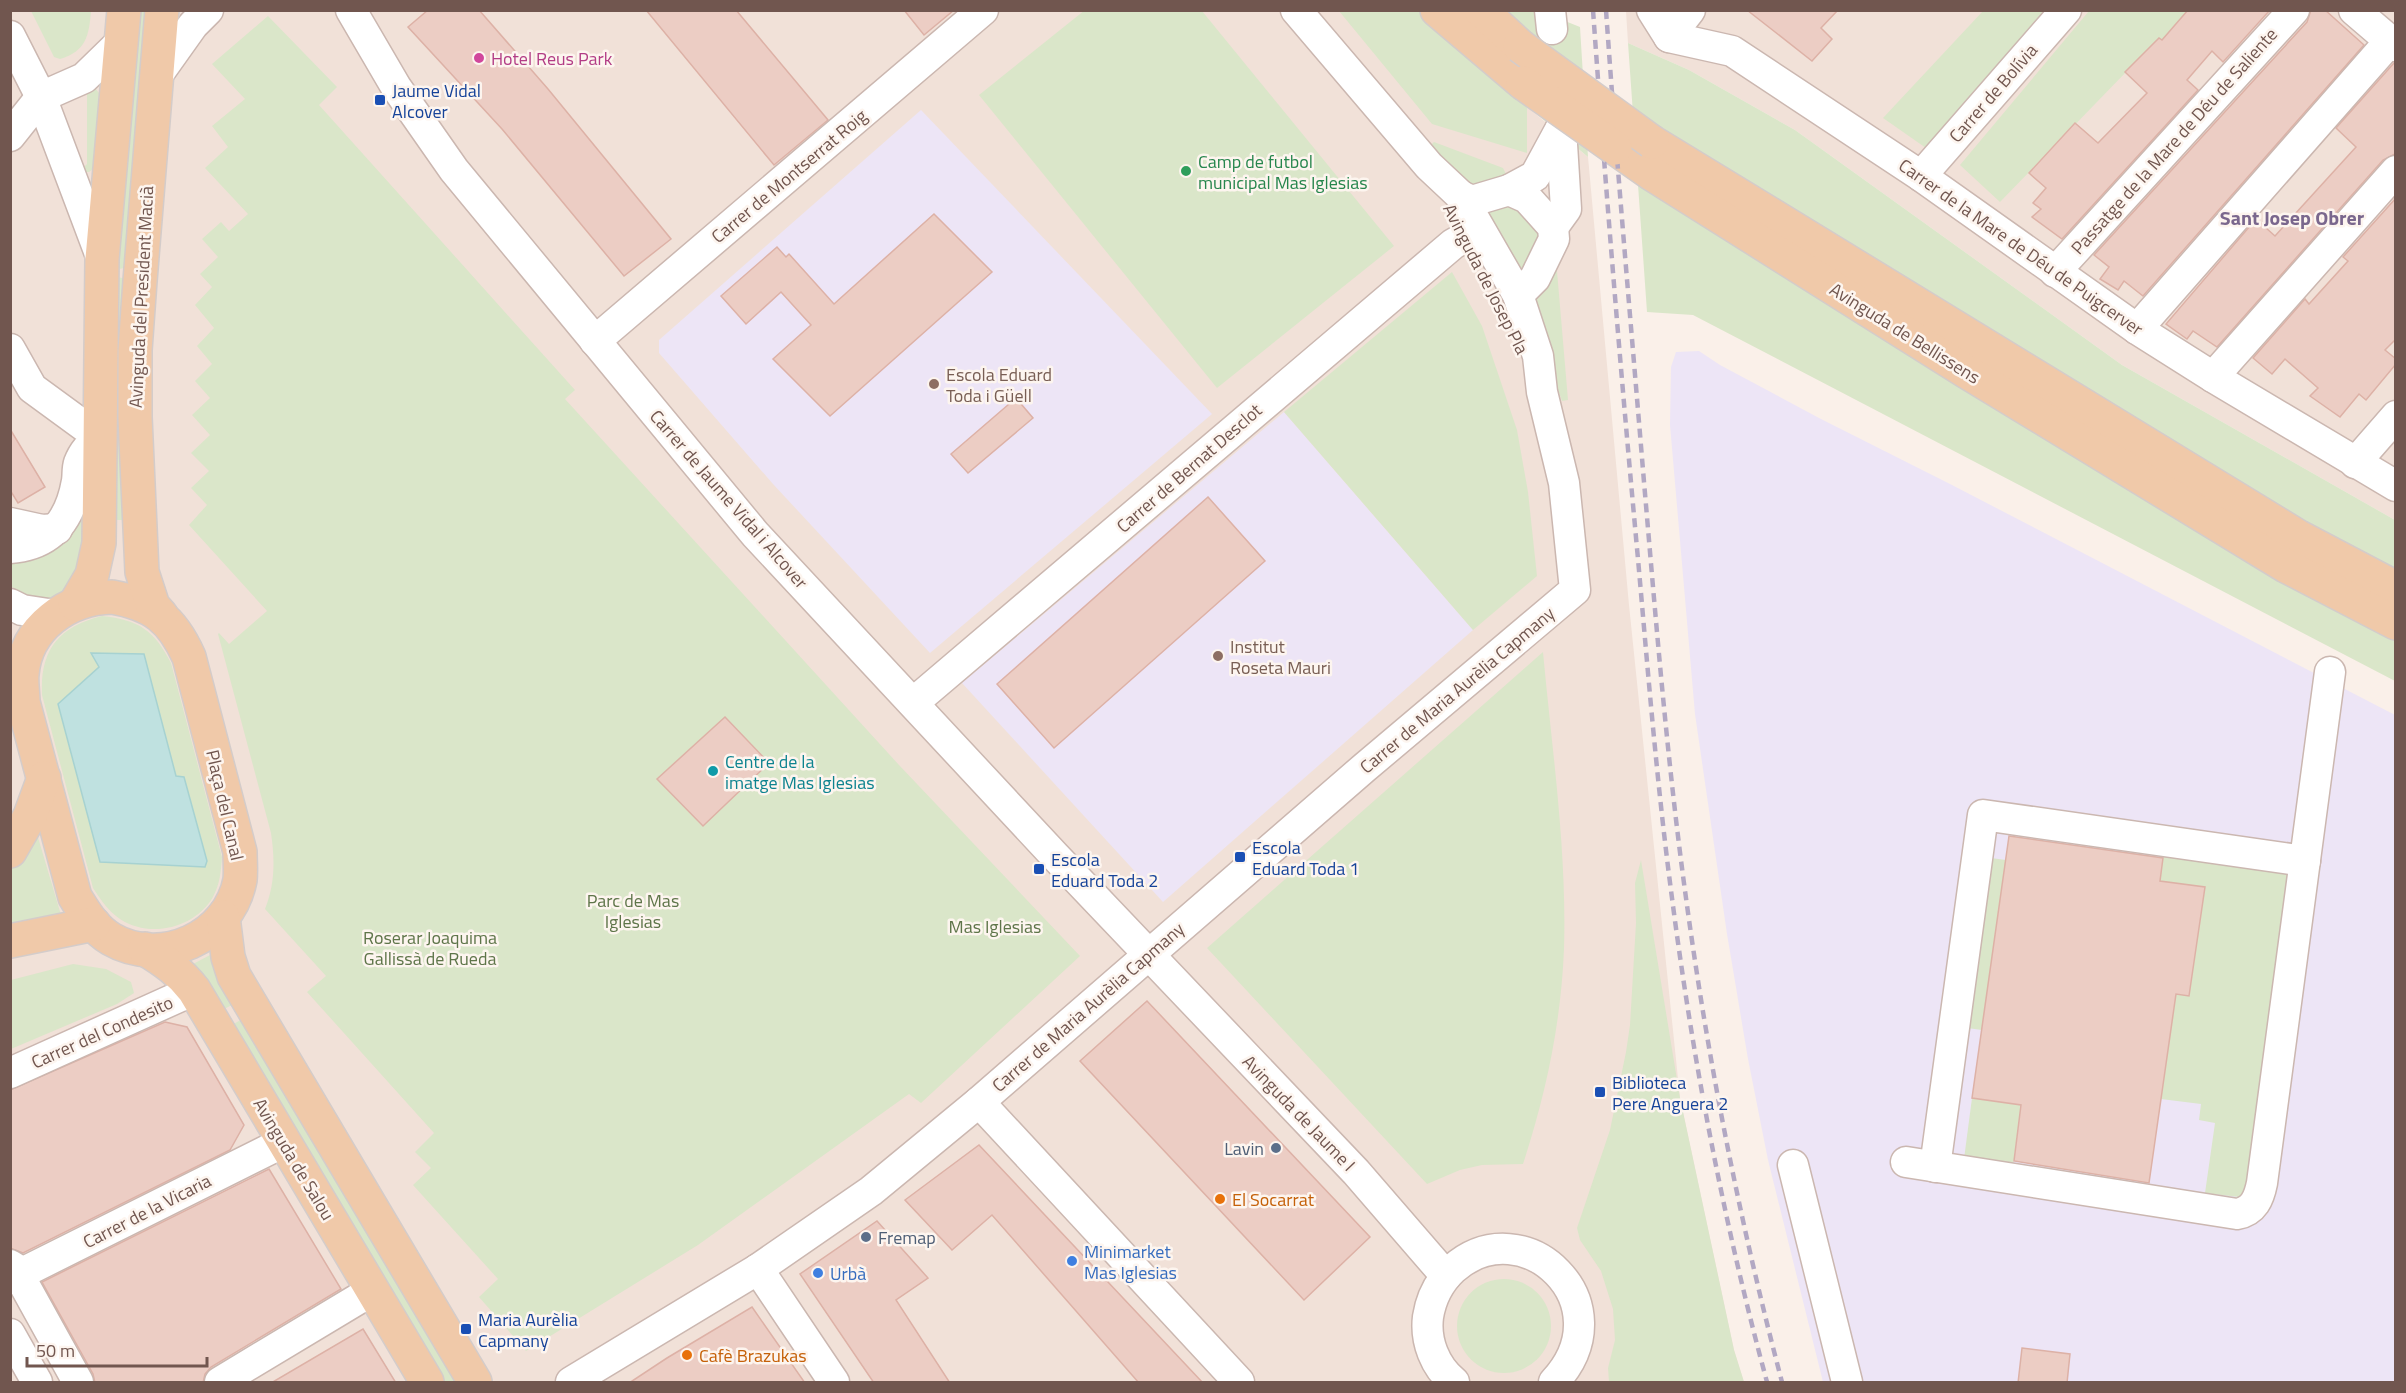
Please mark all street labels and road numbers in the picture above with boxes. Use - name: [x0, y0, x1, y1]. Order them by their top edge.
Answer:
- street label: Passatge de la Mare de Déu de Saliente: [2065, 22, 2283, 260]
- street label: Carrer de Bolívia: [1942, 38, 2044, 148]
- street label: Carrer de Montserrat Roig: [705, 103, 873, 249]
- street label: Carrer de la Mare de Déu de Puigcerver: [1893, 152, 2149, 342]
- street label: Avinguda del President Macià: [122, 185, 160, 409]
- street label: Avinguda de Josep Pla: [1436, 199, 1536, 359]
- street label: Avinguda de Bellissens: [1825, 276, 1985, 390]
- street label: Carrer de Bernat Desclot: [1110, 397, 1268, 539]
- street label: Carrer de Jaume Vidal i Alcover: [644, 404, 814, 594]
- street label: Carrer de Maria Aurèlia Capmany: [1354, 600, 1561, 780]
- street label: Plaça del Canal: [199, 747, 251, 863]
- street label: Carrer de Maria Aurèlia Capmany: [986, 915, 1190, 1098]
- street label: Carrer del Condesito: [27, 989, 177, 1075]
- street label: Avinguda de Jaume I: [1236, 1049, 1362, 1177]
- street label: Avinguda de Salou: [247, 1093, 341, 1225]
- street label: Carrer de la Vicaria: [78, 1167, 216, 1255]

